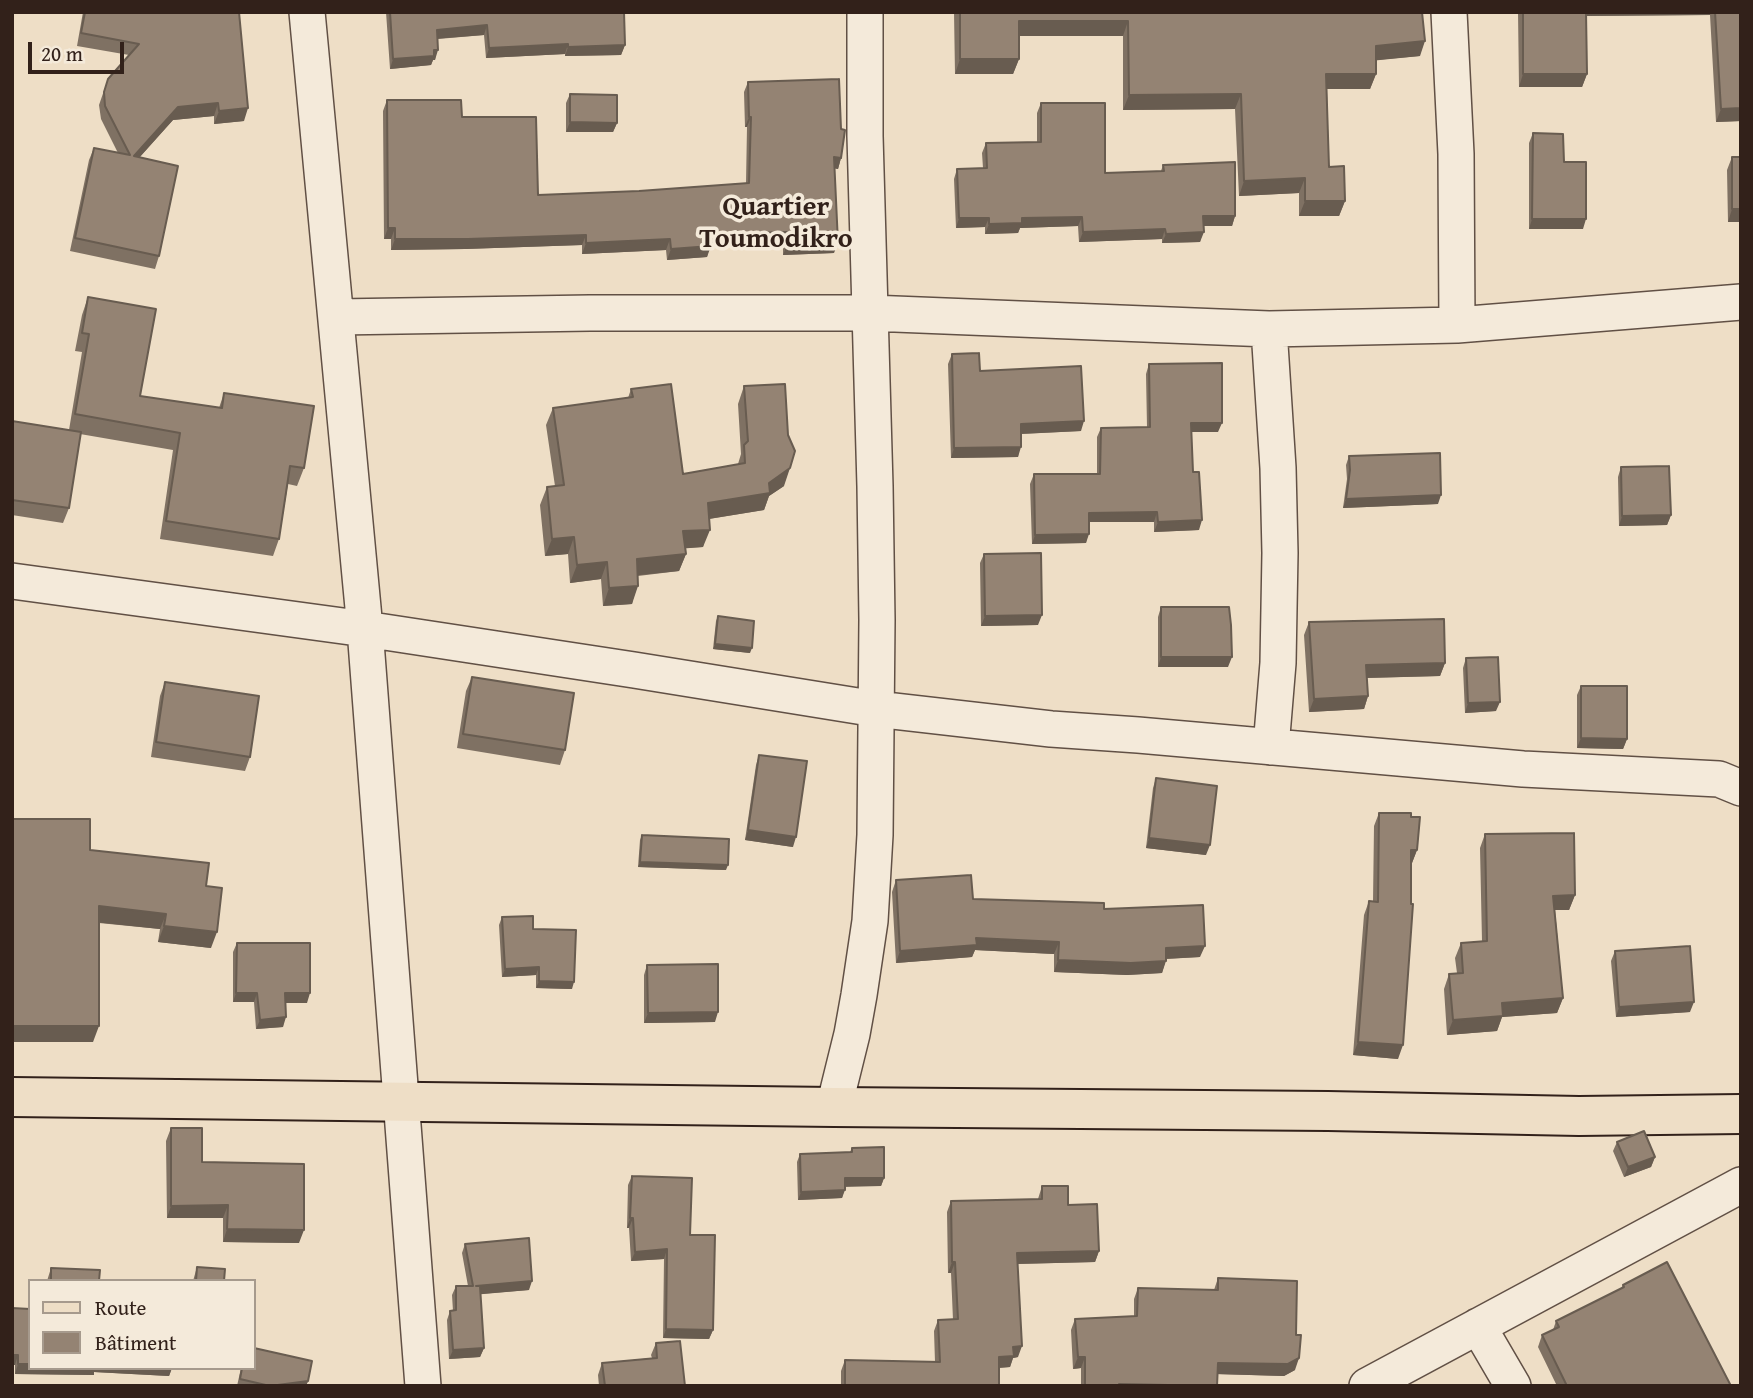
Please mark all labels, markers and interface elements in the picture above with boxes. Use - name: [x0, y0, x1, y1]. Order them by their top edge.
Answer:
- scale bar: [32, 28, 128, 72]
- text: 20 m: [41, 38, 83, 69]
- district label: Quartier Toumodikro: [699, 191, 853, 257]
- legend: [28, 1279, 256, 1370]
- text: Route: [95, 1292, 146, 1323]
- text: Bâtiment: [95, 1327, 176, 1358]

